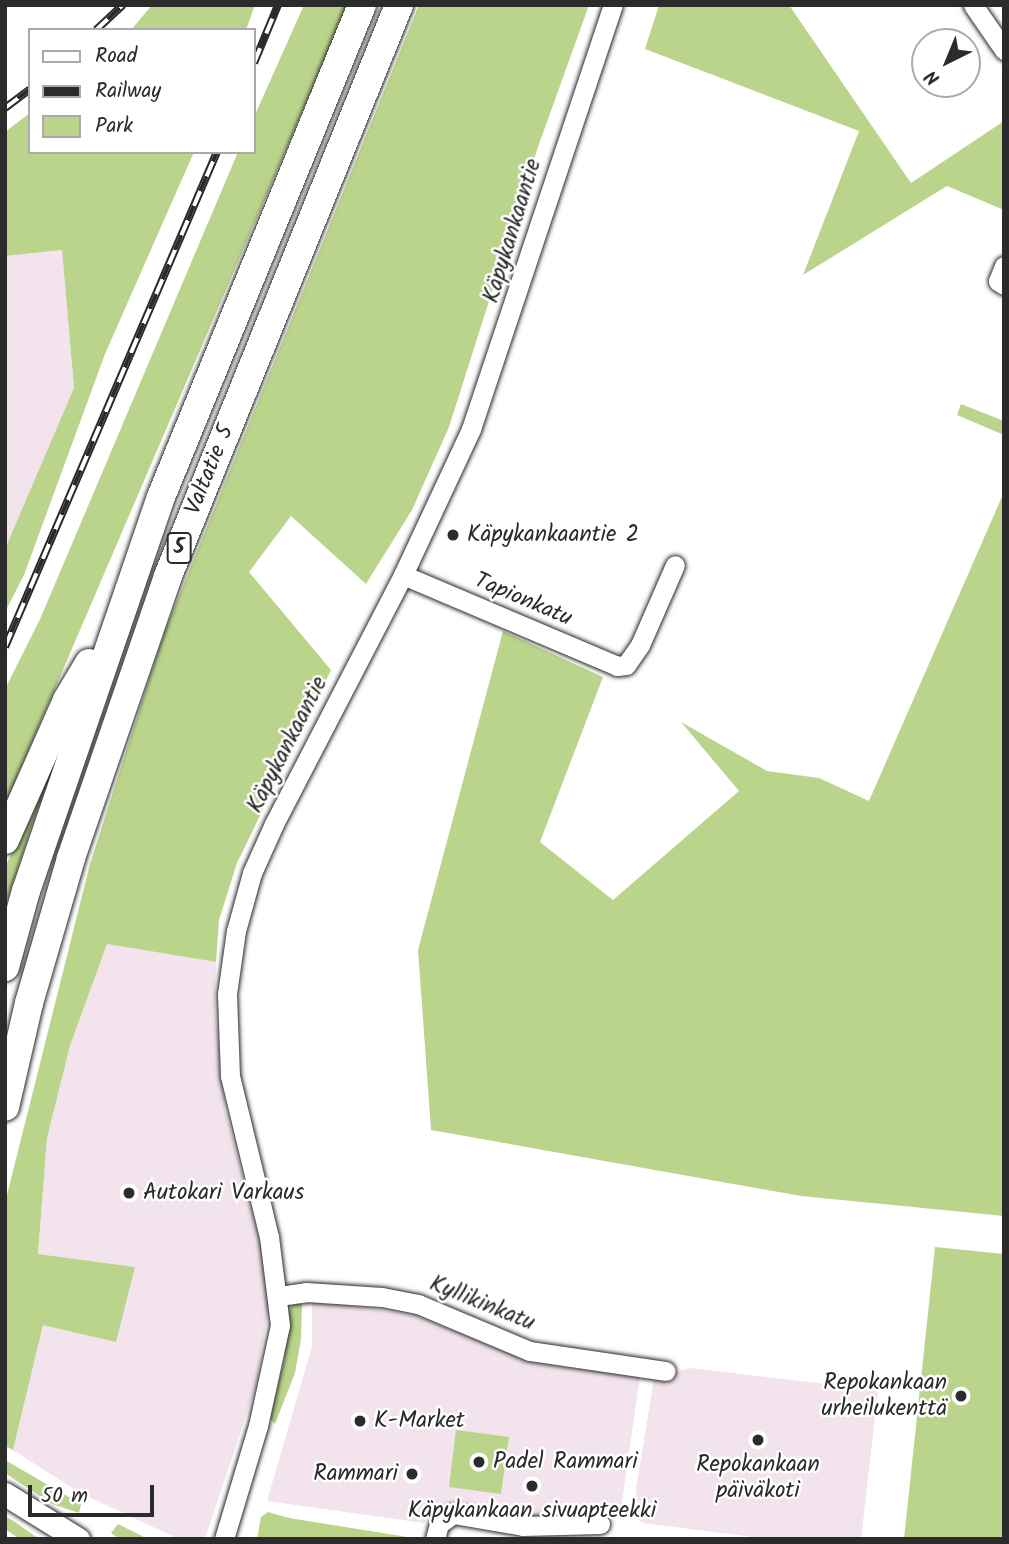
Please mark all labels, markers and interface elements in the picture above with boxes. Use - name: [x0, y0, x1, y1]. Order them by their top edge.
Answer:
- legend: [28, 28, 256, 154]
- north arrow: [911, 28, 981, 98]
- text: Road: [95, 40, 137, 73]
- text: N: [918, 62, 948, 92]
- text: Railway: [95, 75, 161, 108]
- text: Park: [95, 110, 133, 143]
- street label: Käpykankaantie: [478, 156, 548, 306]
- street label: Valtatie 5: [179, 421, 241, 519]
- place label: Käpykankaantie 2: [467, 521, 639, 549]
- marker: Käpykankaantie 2: [445, 527, 461, 543]
- road number: 5: [165, 530, 193, 566]
- street label: Tapionkatu: [470, 567, 576, 633]
- street label: Käpykankaantie: [242, 672, 334, 818]
- place label: Autokari Varkaus: [143, 1179, 304, 1207]
- marker: Autokari Varkaus: [121, 1185, 137, 1201]
- street label: Kyllikinkatu: [425, 1270, 539, 1338]
- place label: Repokankaan urheilukenttä: [821, 1369, 947, 1423]
- marker: Repokankaan urheilukenttä: [953, 1388, 969, 1404]
- place label: K-Market: [374, 1407, 465, 1435]
- marker: K-Market: [352, 1413, 368, 1429]
- marker: Repokankaan päiväkoti: [750, 1432, 766, 1448]
- place label: Padel Rammari: [493, 1448, 638, 1476]
- place label: Repokankaan päiväkoti: [696, 1451, 820, 1505]
- marker: Padel Rammari: [471, 1454, 487, 1470]
- place label: Rammari: [313, 1460, 398, 1488]
- marker: Rammari: [404, 1466, 420, 1482]
- scale bar: [32, 1470, 158, 1514]
- marker: Käpykankaan sivuapteekki: [524, 1478, 540, 1494]
- text: 50 m: [41, 1480, 88, 1513]
- place label: Käpykankaan sivuapteekki: [408, 1497, 656, 1525]

